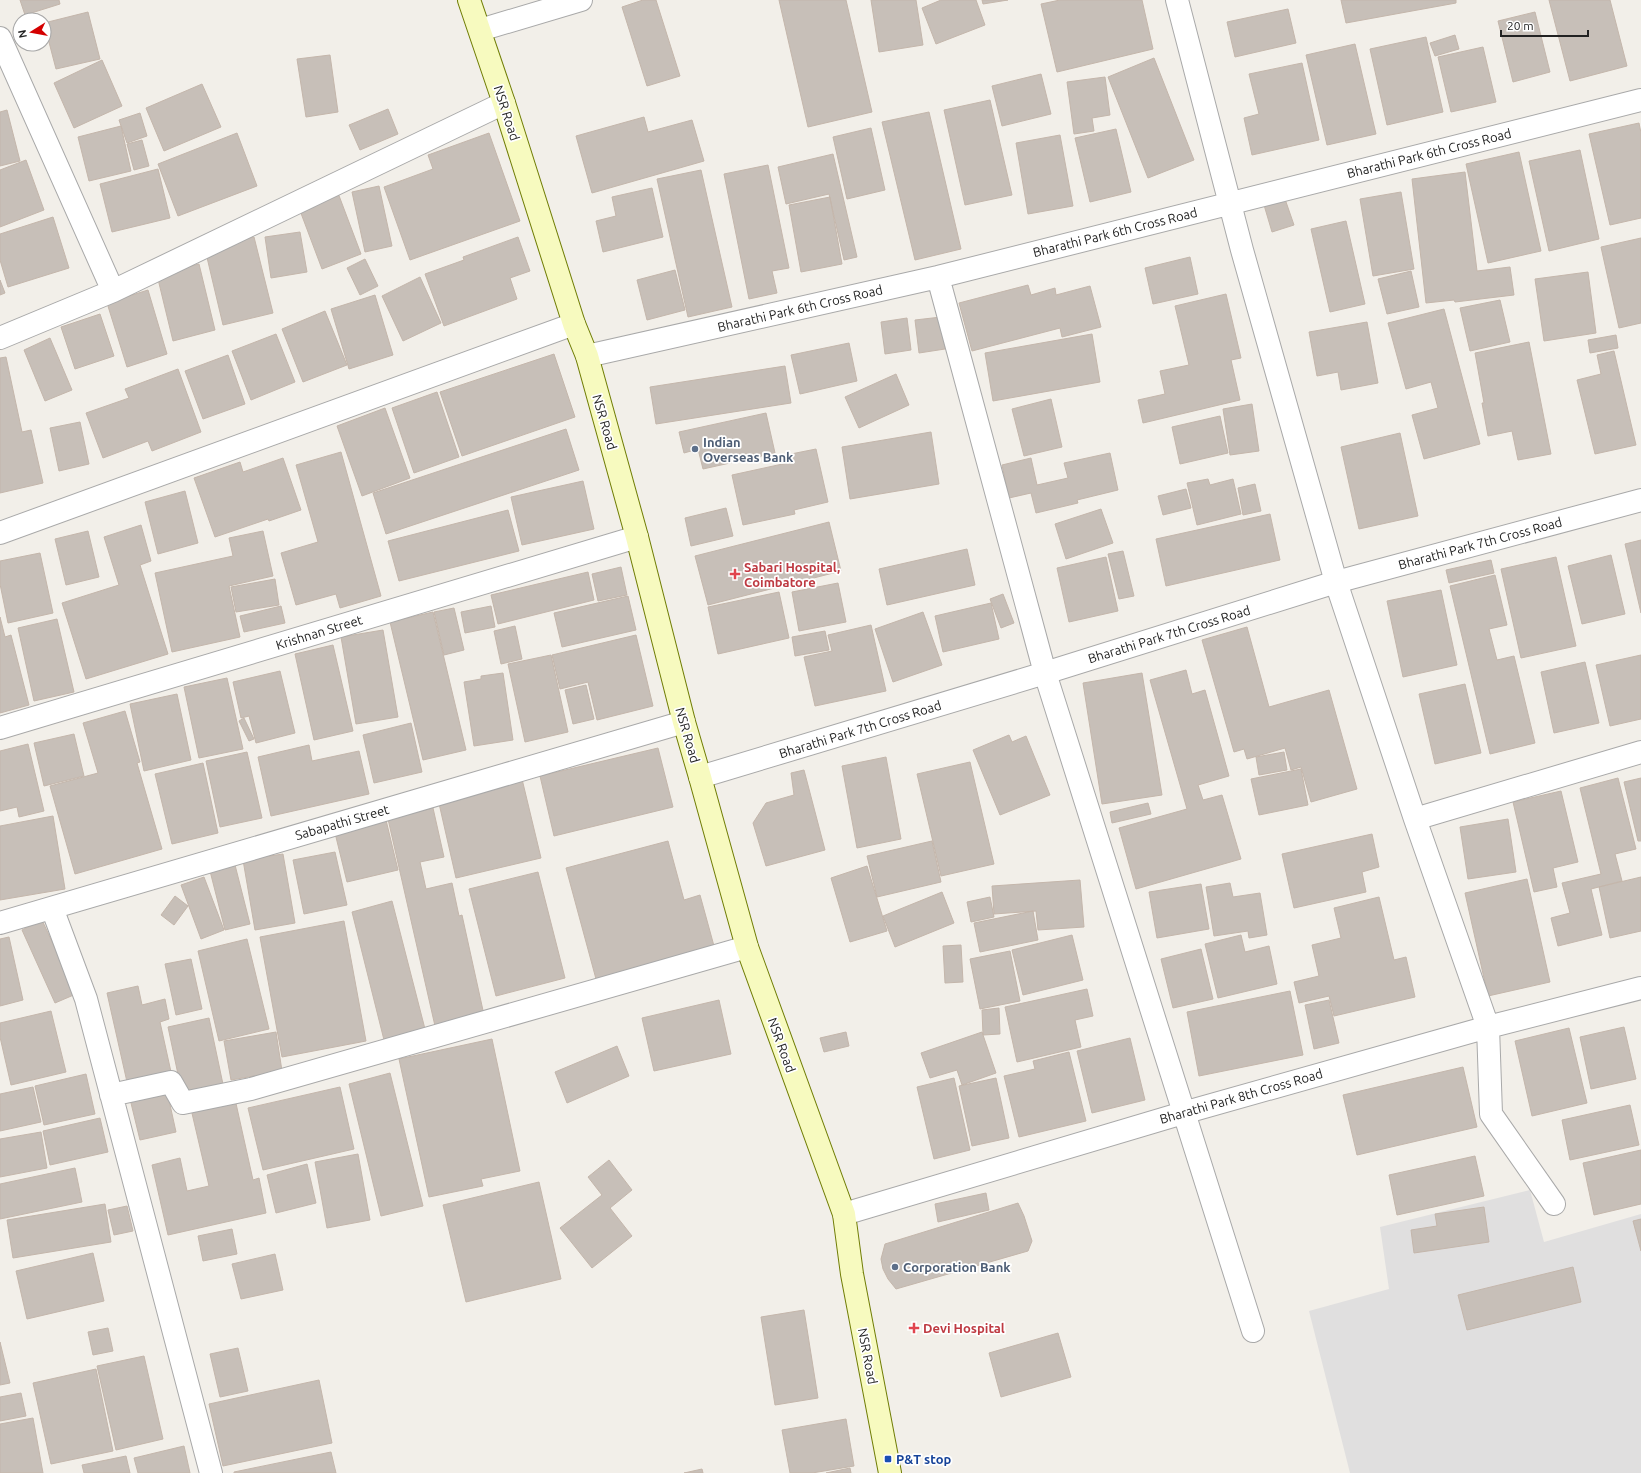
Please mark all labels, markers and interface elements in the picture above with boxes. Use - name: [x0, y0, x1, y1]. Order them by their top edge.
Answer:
- north arrow: [12, 12, 52, 52]
- scale bar: [1501, 12, 1588, 38]
- text: 20 m: [1507, 19, 1534, 32]
- text: N: [16, 29, 29, 39]
- street label: NSR Road: [492, 84, 522, 142]
- street label: Bharathi Park 6th Cross Road: [1345, 126, 1513, 180]
- street label: Bharathi Park 6th Cross Road: [1031, 205, 1199, 259]
- street label: Bharathi Park 6th Cross Road: [716, 282, 884, 334]
- street label: NSR Road: [590, 393, 620, 451]
- place label: Indian Overseas Bank: [703, 435, 794, 464]
- marker: Indian Overseas Bank: [690, 444, 700, 454]
- street label: Bharathi Park 7th Cross Road: [1397, 514, 1563, 572]
- place label: Sabari Hospital, Coimbatore: [744, 560, 840, 589]
- marker: Sabari Hospital, Coimbatore: [729, 568, 741, 580]
- street label: Bharathi Park 7th Cross Road: [1086, 603, 1252, 665]
- street label: Krishnan Street: [274, 612, 364, 652]
- street label: Bharathi Park 7th Cross Road: [777, 698, 943, 760]
- street label: NSR Road: [673, 706, 703, 764]
- street label: Sabapathi Street: [293, 802, 391, 842]
- street label: NSR Road: [766, 1016, 798, 1074]
- street label: Bharathi Park 8th Cross Road: [1158, 1066, 1324, 1126]
- place label: Corporation Bank: [903, 1260, 1011, 1274]
- marker: Corporation Bank: [890, 1262, 900, 1272]
- place label: Devi Hospital: [923, 1321, 1005, 1335]
- marker: Devi Hospital: [908, 1322, 920, 1334]
- street label: NSR Road: [856, 1327, 880, 1385]
- place label: P&T stop: [896, 1452, 951, 1466]
- marker: P&T stop: [883, 1454, 893, 1464]

